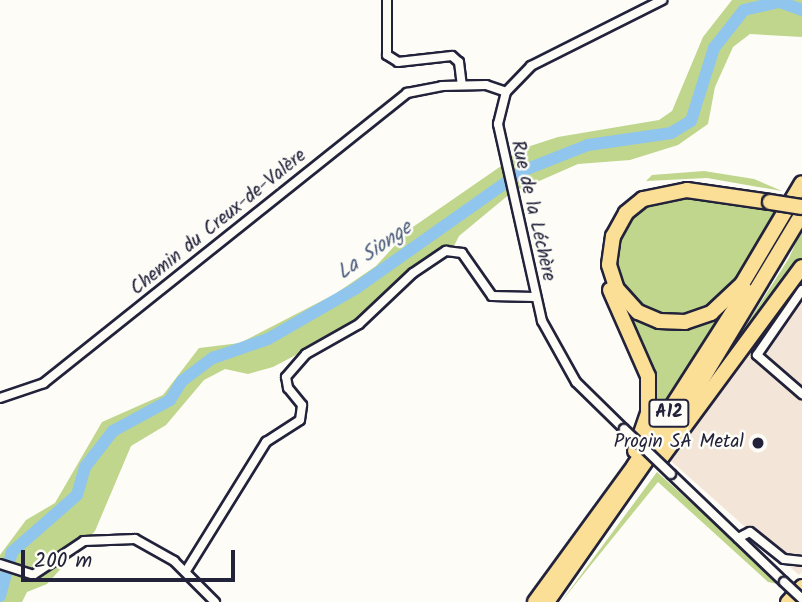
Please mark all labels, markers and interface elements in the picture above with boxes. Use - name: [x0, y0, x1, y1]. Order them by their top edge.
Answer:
- street label: Rue de la Léchère: [505, 138, 559, 284]
- street label: Chemin du Creux-de-Valère: [127, 145, 311, 301]
- water label: La Sionge: [333, 216, 417, 286]
- road number: A12: [648, 398, 690, 428]
- place label: Progin SA Metal: [614, 432, 744, 454]
- marker: Progin SA Metal: [750, 435, 766, 451]
- scale bar: [24, 536, 238, 580]
- text: 200 m: [34, 545, 92, 578]

